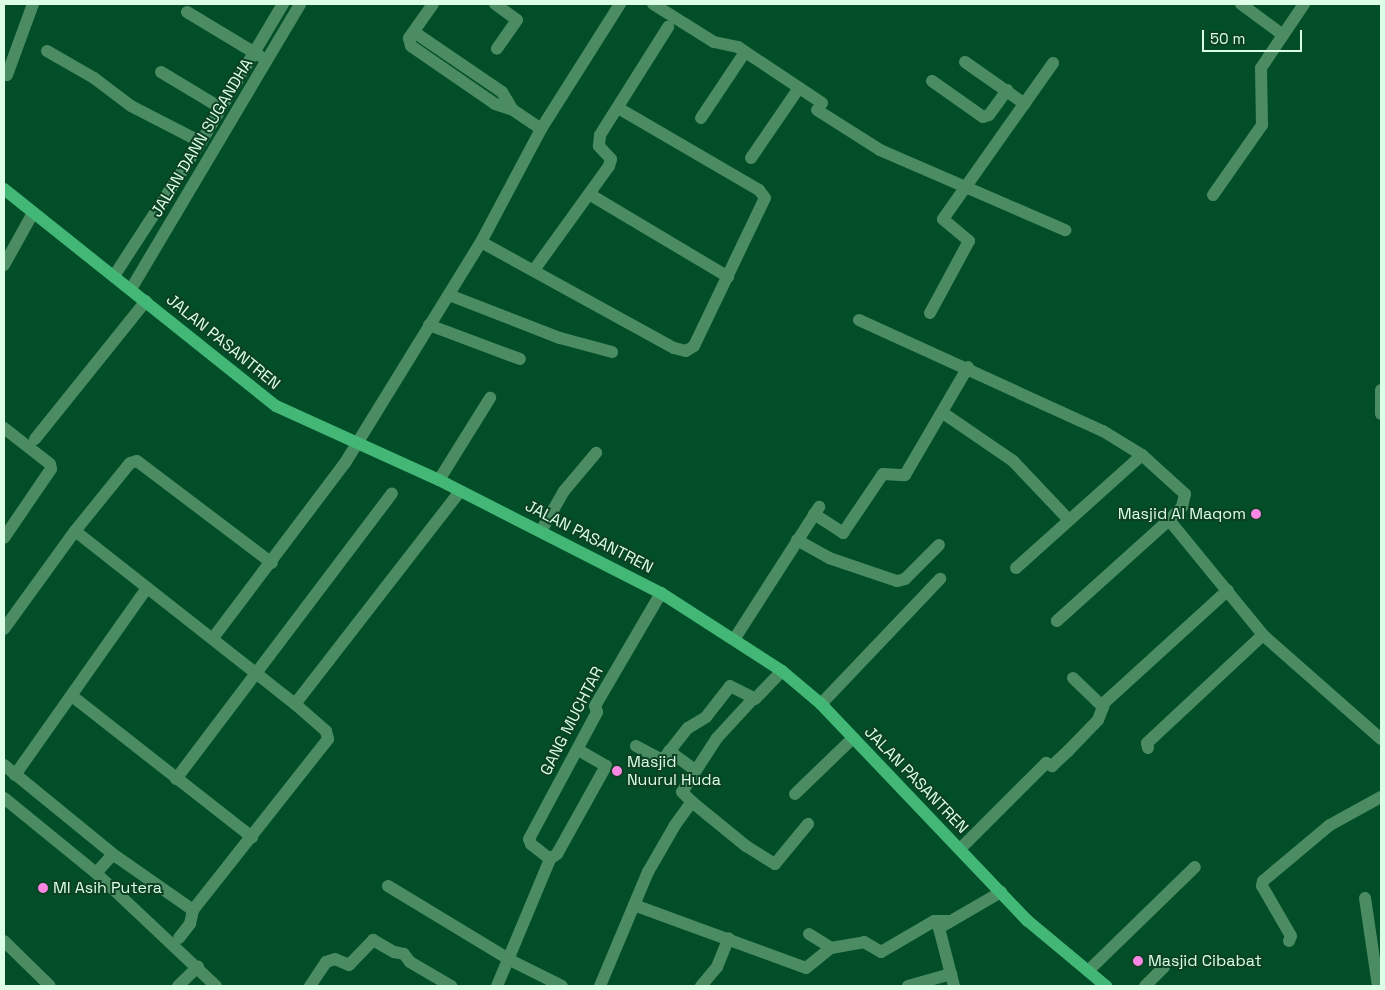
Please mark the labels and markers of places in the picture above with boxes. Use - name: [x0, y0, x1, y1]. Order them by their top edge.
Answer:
- place label: Masjid Al Maqom: [1117, 504, 1246, 524]
- marker: Masjid Al Maqom: [1250, 508, 1262, 520]
- place label: Masjid Nuurul Huda: [627, 752, 721, 790]
- marker: Masjid Nuurul Huda: [611, 765, 623, 777]
- place label: MI Asih Putera: [53, 878, 162, 898]
- marker: MI Asih Putera: [37, 882, 49, 894]
- place label: Masjid Cibabat: [1148, 951, 1262, 971]
- marker: Masjid Cibabat: [1132, 955, 1144, 967]

